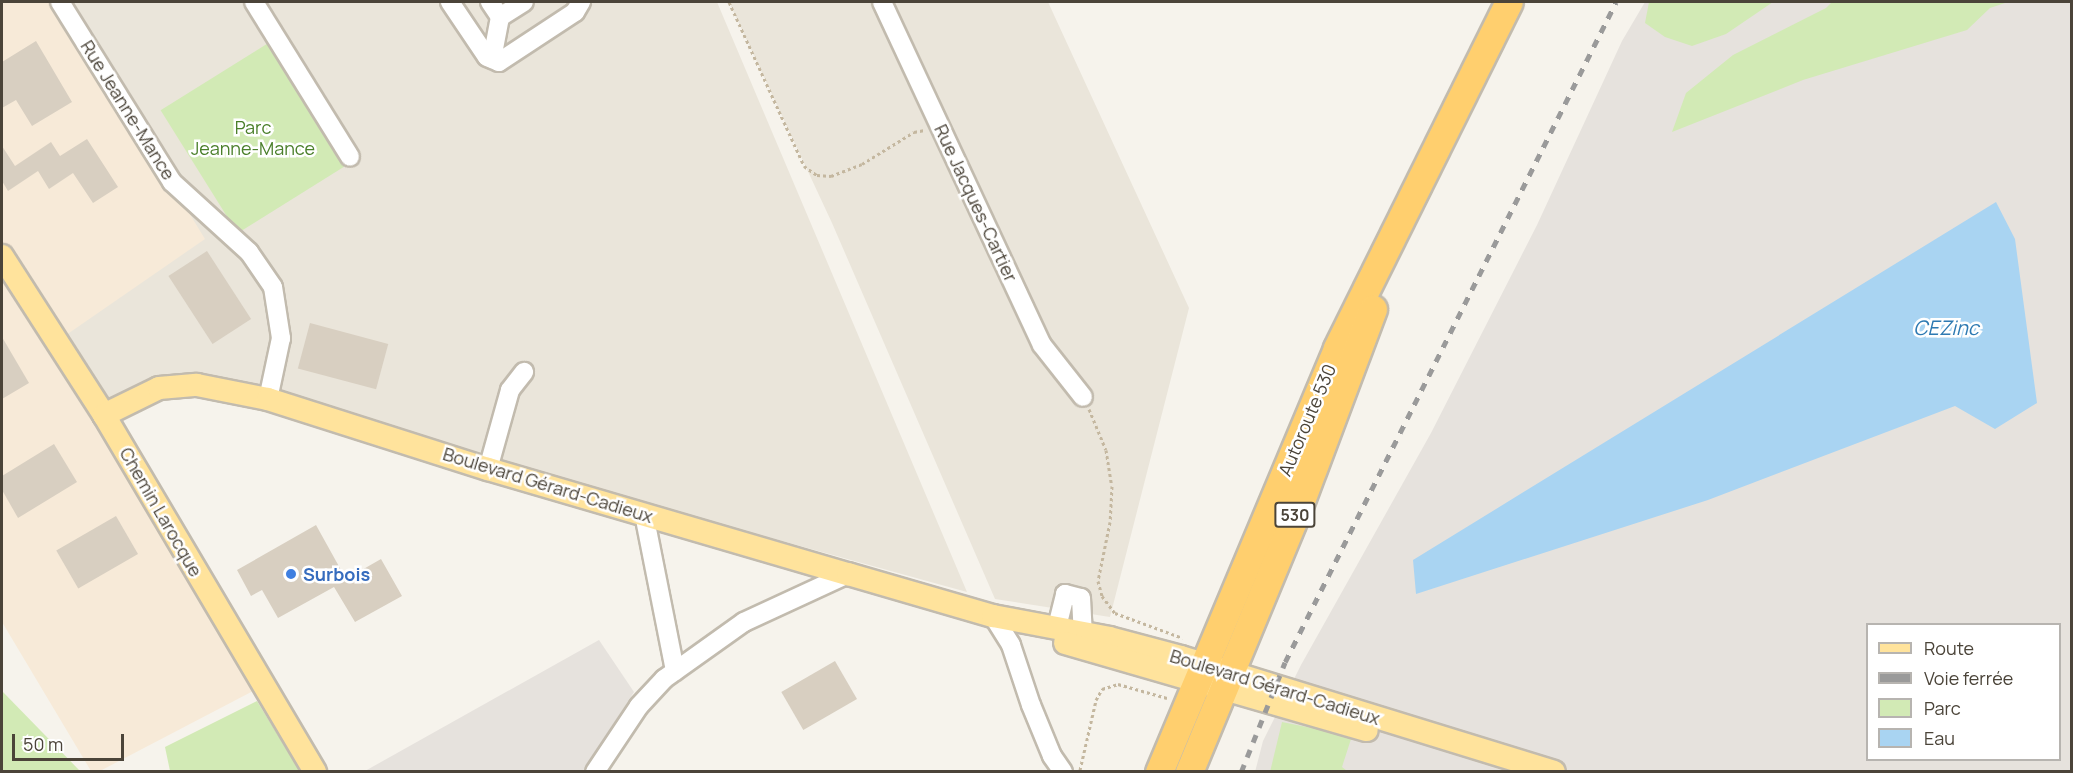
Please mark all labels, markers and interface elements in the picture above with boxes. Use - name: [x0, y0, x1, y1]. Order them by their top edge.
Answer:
- street label: Rue Jeanne-Mance: [76, 36, 180, 184]
- park label: Parc Jeanne-Mance: [191, 117, 315, 160]
- street label: Rue Jacques-Cartier: [930, 121, 1022, 285]
- water label: CEZinc: [1913, 315, 1979, 339]
- street label: Autoroute 530: [1274, 361, 1340, 479]
- street label: Boulevard Gérard-Cadieux: [440, 443, 656, 527]
- street label: Chemin Larocque: [115, 444, 207, 580]
- road number: 530: [1274, 502, 1316, 528]
- place label: Surbois: [303, 563, 370, 585]
- marker: Surbois: [284, 567, 298, 581]
- legend: [1866, 623, 2061, 761]
- text: Route: [1924, 636, 1974, 660]
- street label: Boulevard Gérard-Cadieux: [1167, 645, 1383, 729]
- text: Voie ferrée: [1924, 666, 2013, 690]
- text: Parc: [1924, 696, 1961, 720]
- scale bar: [15, 722, 128, 760]
- text: Eau: [1924, 726, 1955, 750]
- text: 50 m: [23, 732, 63, 756]

